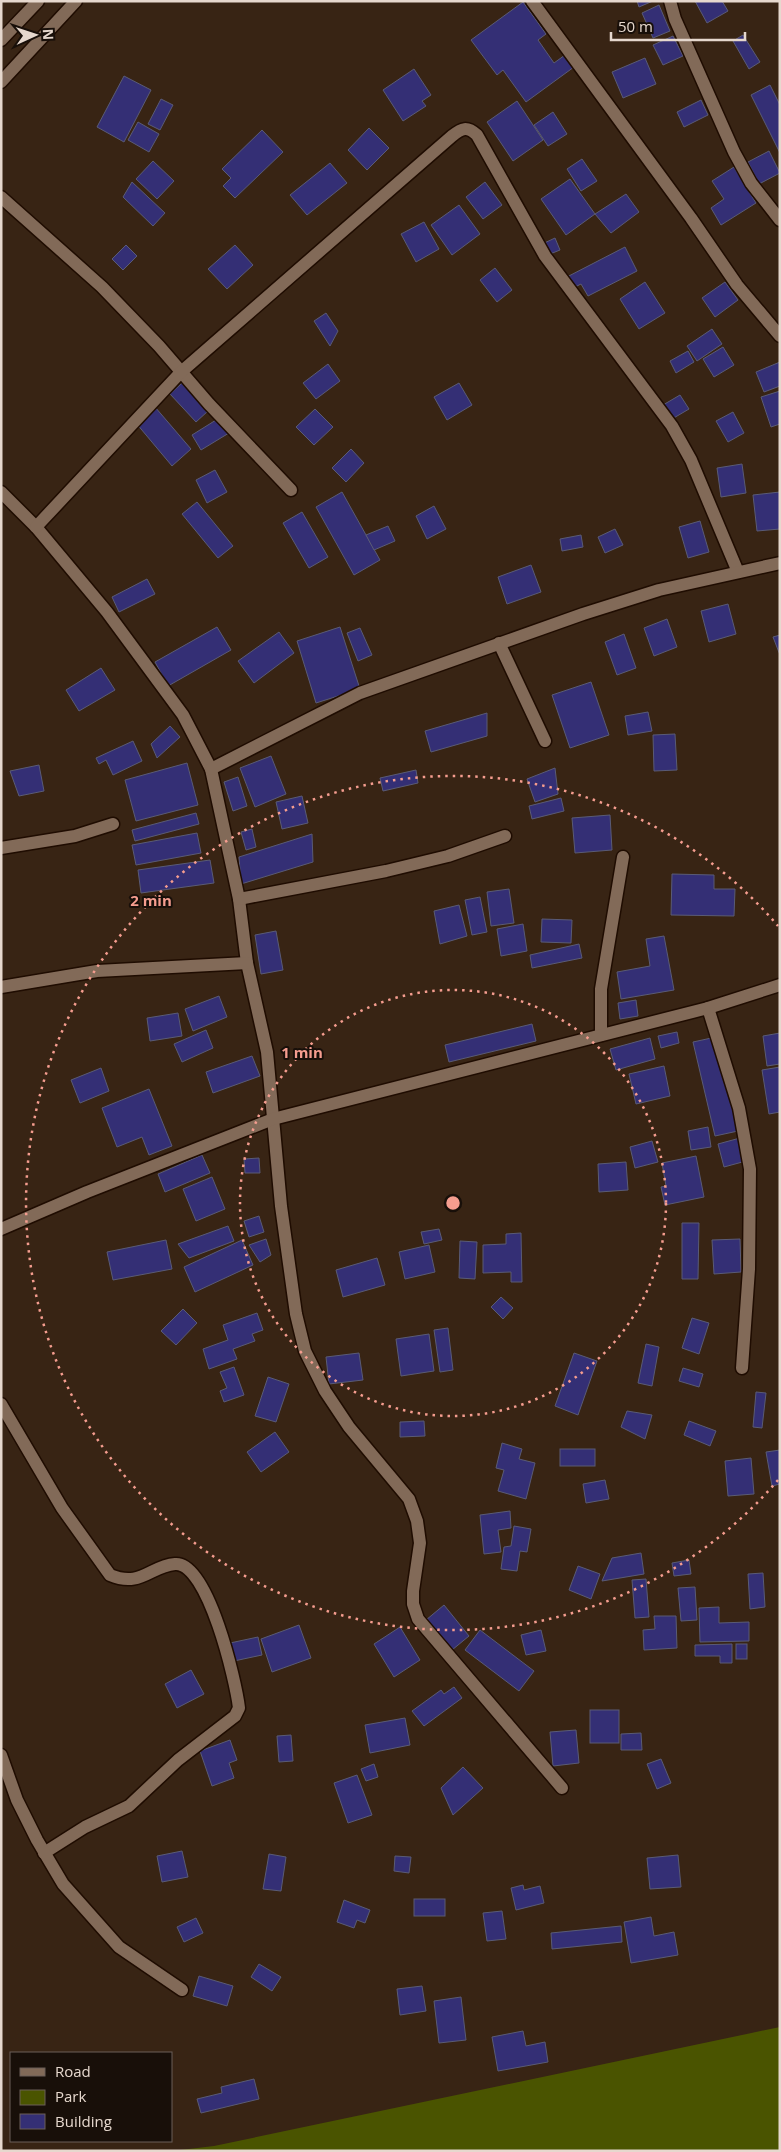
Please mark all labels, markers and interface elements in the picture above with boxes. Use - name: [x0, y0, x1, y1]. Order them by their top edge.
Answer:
- north arrow: [10, 10, 60, 60]
- scale bar: [611, 10, 745, 42]
- text: 50 m: [618, 16, 653, 36]
- text: N: [39, 28, 58, 40]
- text: 2 min: [130, 890, 172, 910]
- text: 1 min: [281, 1042, 323, 1062]
- centre of rings: [444, 1194, 462, 1212]
- legend: [10, 2052, 172, 2142]
- text: Road: [55, 2061, 91, 2081]
- text: Park: [55, 2086, 86, 2106]
- text: Building: [55, 2111, 112, 2131]

